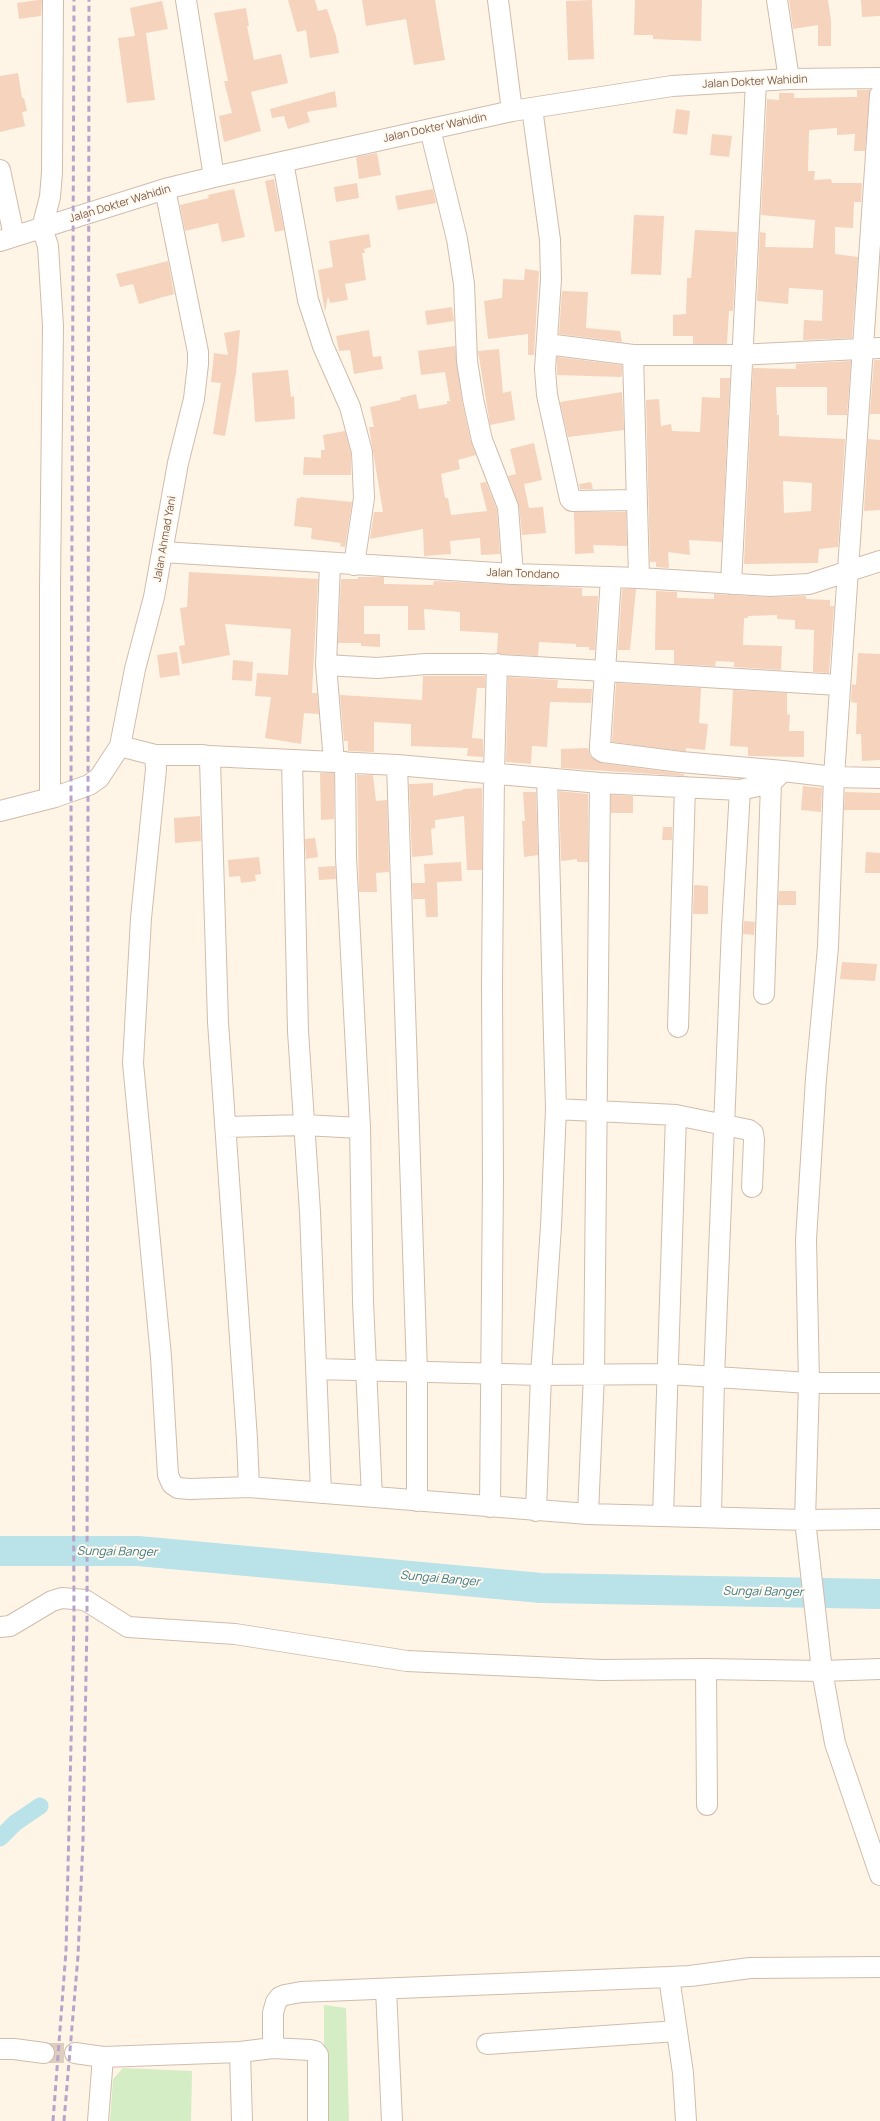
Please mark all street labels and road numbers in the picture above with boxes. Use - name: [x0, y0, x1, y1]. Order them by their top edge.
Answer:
- street label: Jalan Dokter Wahidin: [702, 73, 808, 91]
- street label: Jalan Dokter Wahidin: [382, 111, 488, 145]
- street label: Jalan Dokter Wahidin: [68, 182, 172, 226]
- street label: Jalan Ahmad Yani: [151, 495, 179, 583]
- street label: Jalan Tondano: [486, 566, 560, 582]

